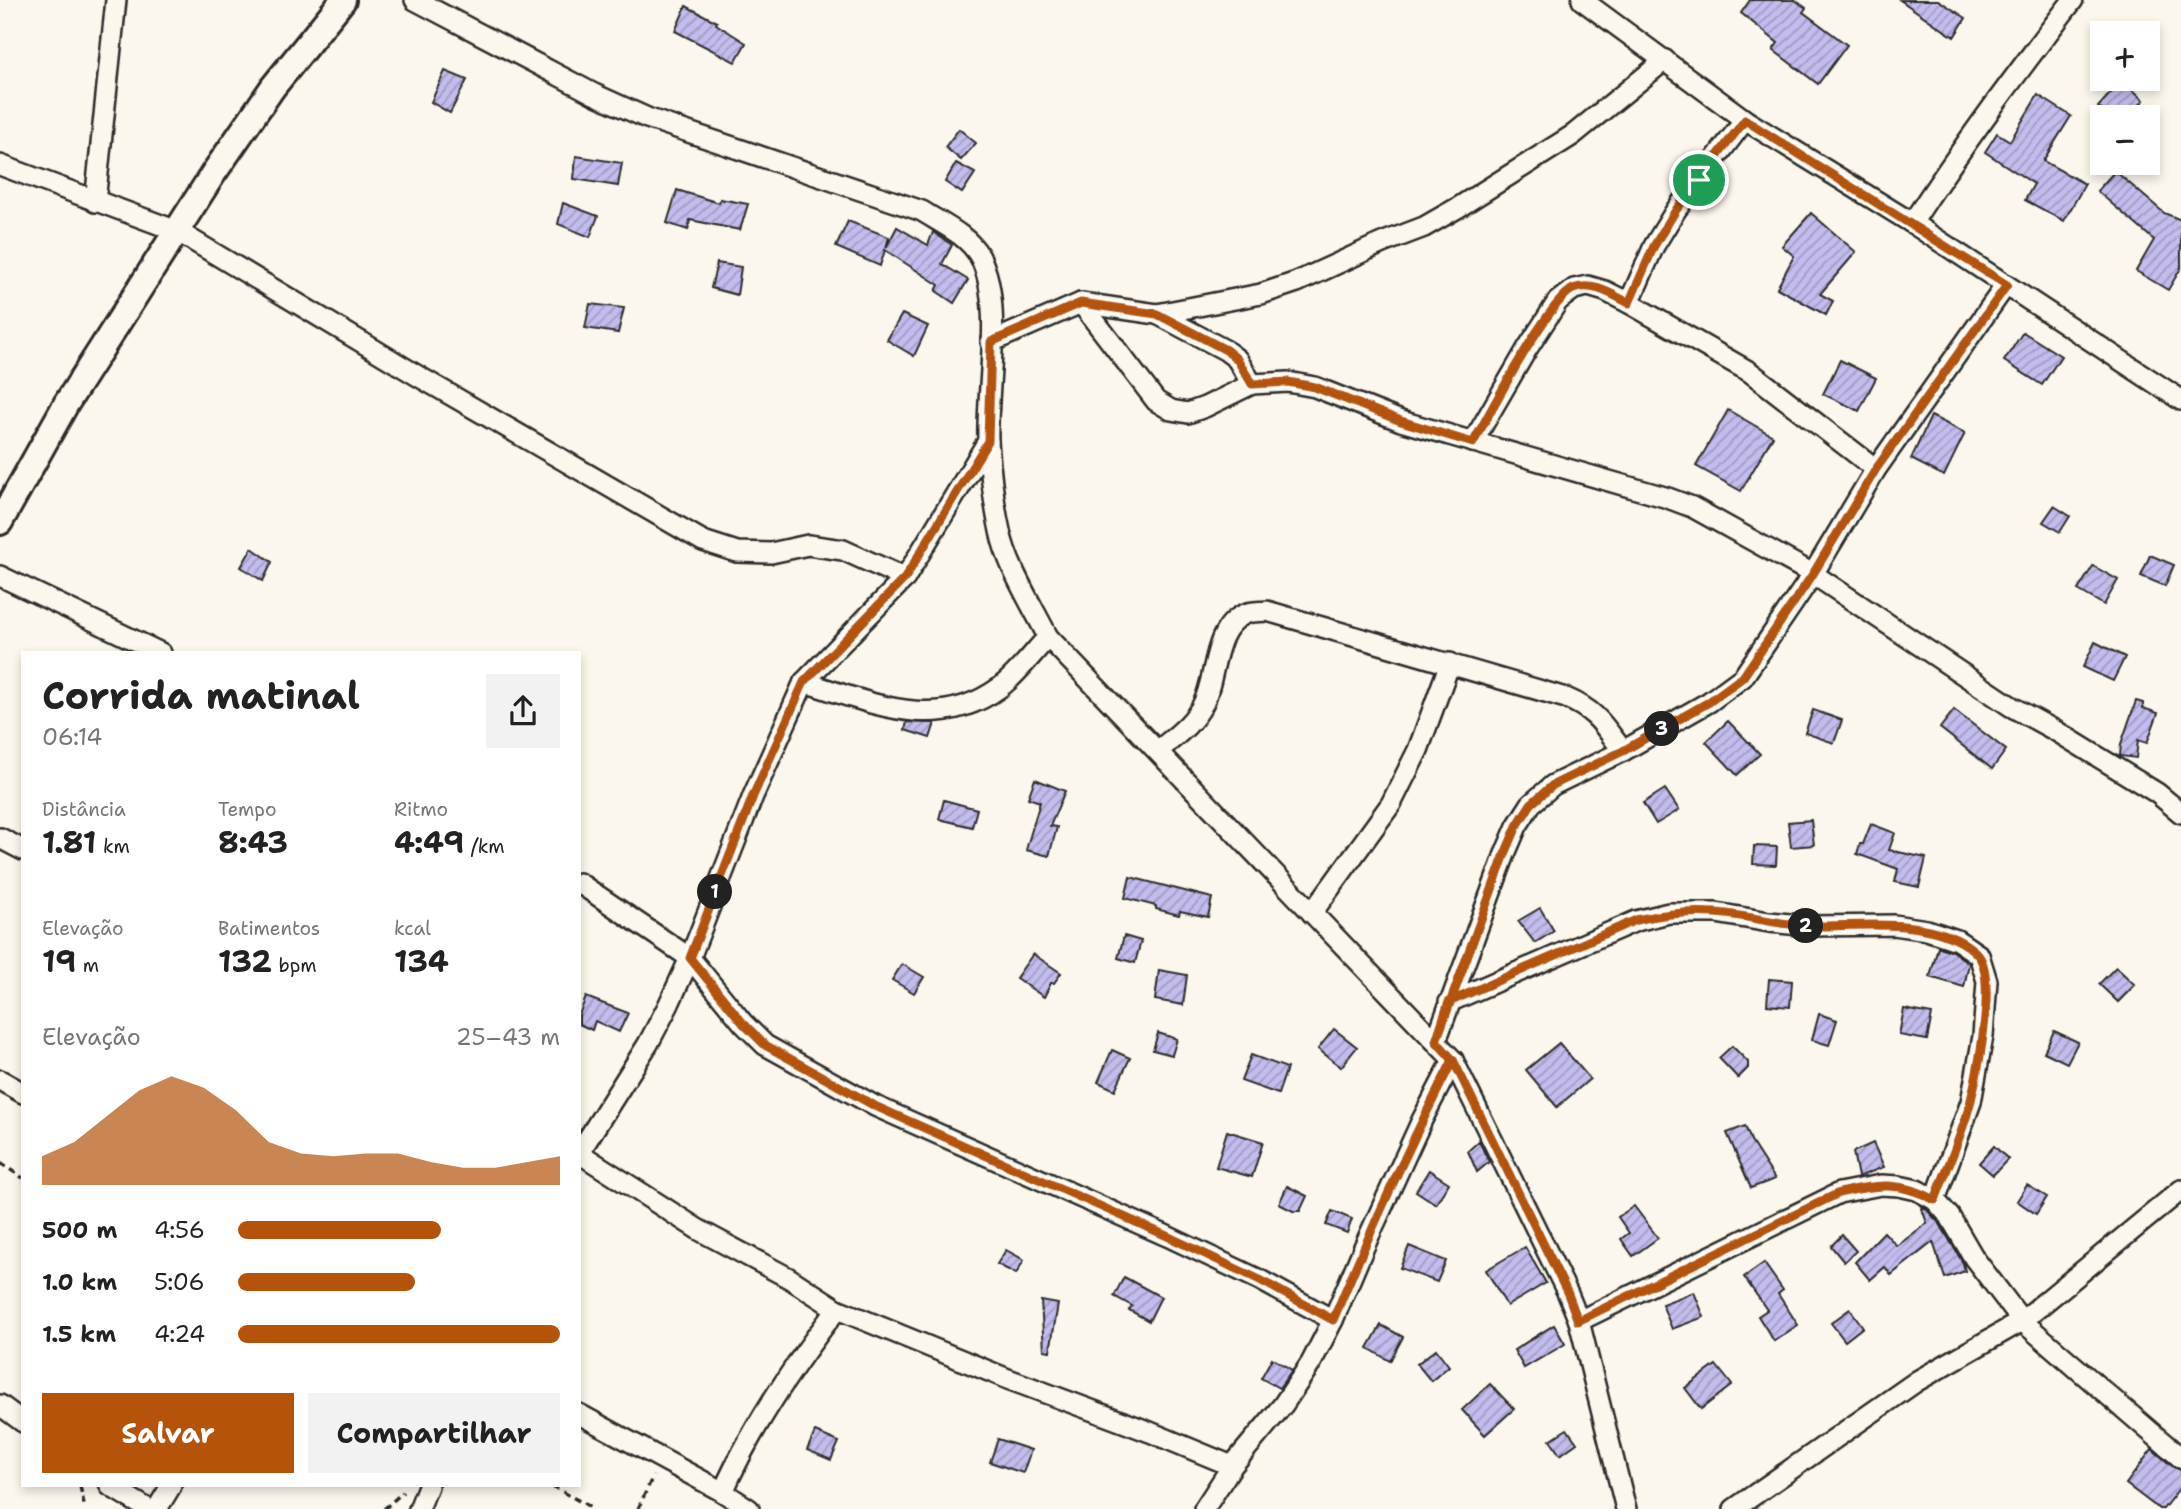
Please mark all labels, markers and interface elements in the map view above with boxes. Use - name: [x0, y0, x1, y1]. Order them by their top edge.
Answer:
- map controls: [2090, 21, 2160, 175]
- button: +: [2090, 21, 2160, 91]
- button: −: [2090, 105, 2160, 175]
- pin: [1669, 150, 1729, 210]
- icon: arrive: [1680, 161, 1718, 199]
- text: Corrida matinal: [42, 670, 360, 721]
- button: share: [486, 674, 560, 748]
- pin: 3: [1644, 712, 1680, 746]
- text: 3: [1655, 716, 1668, 741]
- text: 06:14: [42, 722, 102, 752]
- text: Distância: [42, 797, 126, 822]
- text: Tempo: [218, 797, 277, 822]
- text: Ritmo: [394, 797, 448, 822]
- text: 1.81: [42, 822, 96, 863]
- text: 8:43: [218, 822, 288, 863]
- text: 4:49: [394, 822, 464, 863]
- text: km: [96, 834, 130, 859]
- text: /km: [464, 834, 505, 859]
- pin: 1: [698, 874, 732, 910]
- text: 1: [710, 879, 719, 904]
- pin: 2: [1788, 908, 1824, 944]
- text: 2: [1799, 913, 1812, 938]
- text: Elevação: [42, 916, 123, 941]
- text: Batimentos: [218, 916, 320, 941]
- text: kcal: [394, 916, 431, 941]
- text: 19: [42, 941, 76, 982]
- text: 132: [218, 941, 272, 982]
- text: 134: [394, 941, 449, 982]
- text: m: [76, 953, 99, 978]
- text: bpm: [272, 953, 317, 978]
- text: Elevação: [42, 1022, 141, 1052]
- text: 25–43 m: [456, 1022, 560, 1052]
- text: 500 m: [42, 1215, 117, 1245]
- text: 4:56: [154, 1215, 205, 1245]
- text: 1.0 km: [42, 1267, 117, 1297]
- text: 5:06: [154, 1267, 205, 1297]
- text: 1.5 km: [42, 1319, 116, 1349]
- text: 4:24: [154, 1319, 205, 1349]
- button: Salvar: [42, 1393, 294, 1473]
- button: Compartilhar: [308, 1393, 560, 1473]

